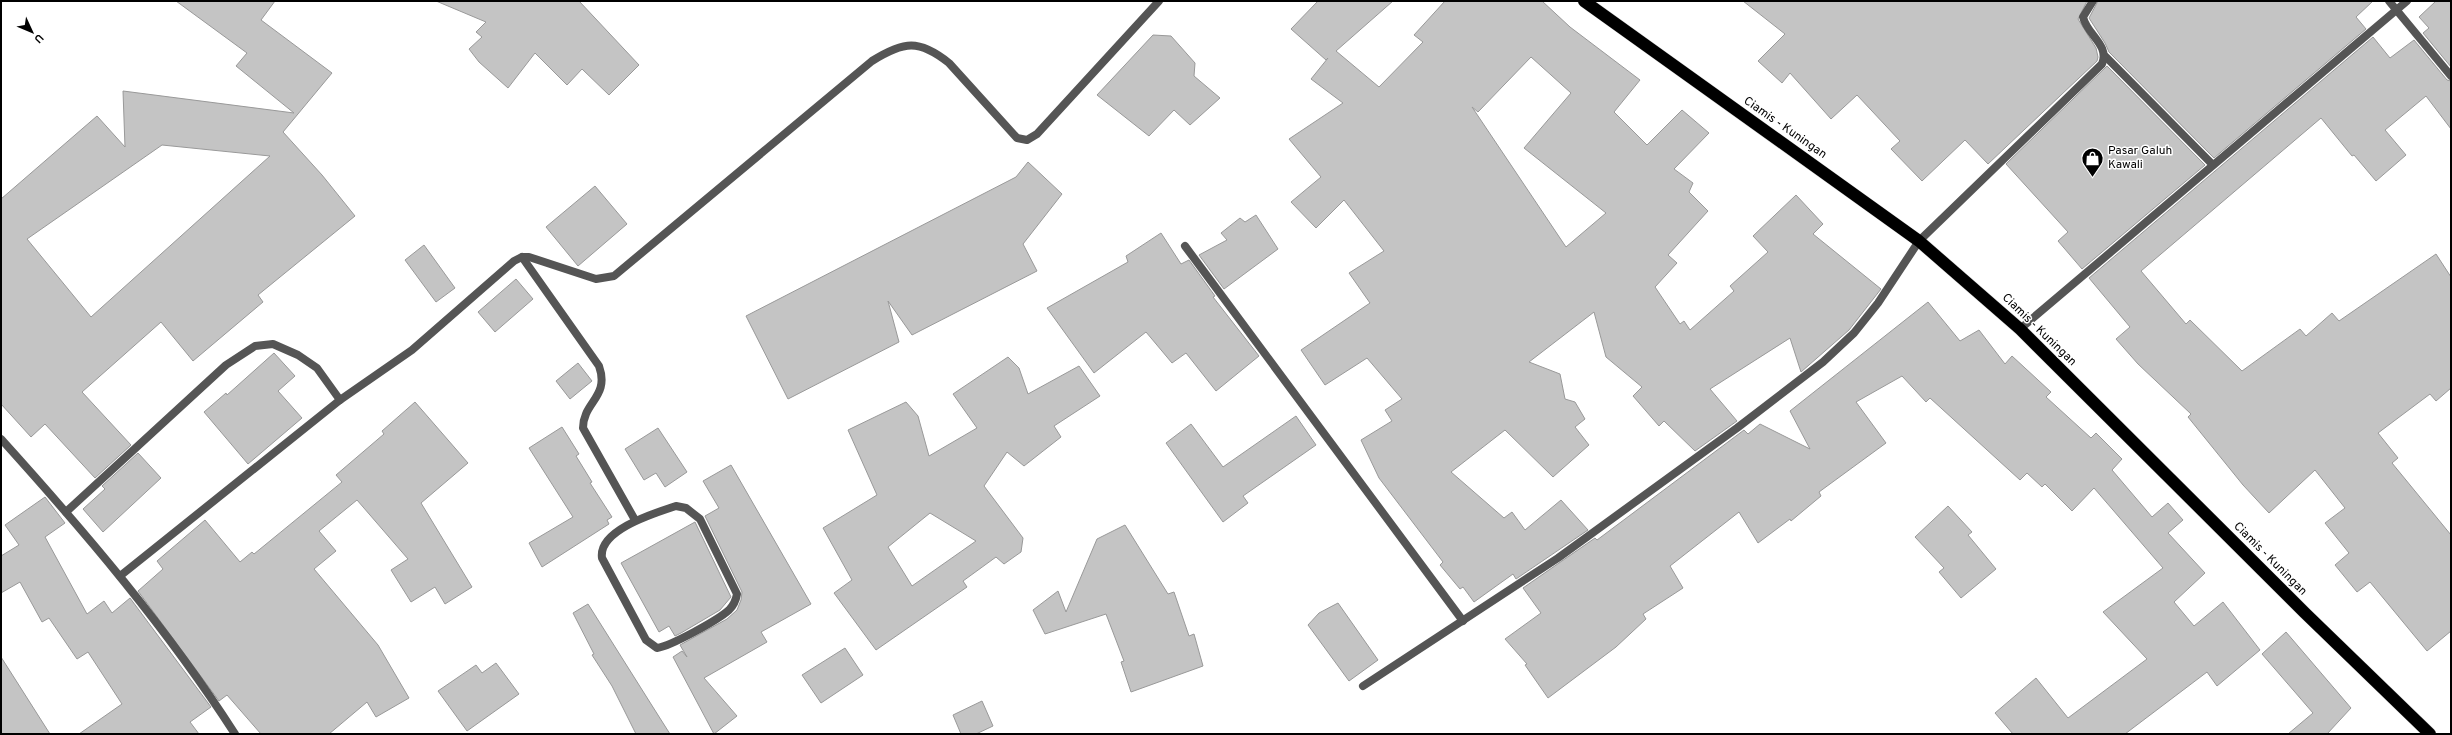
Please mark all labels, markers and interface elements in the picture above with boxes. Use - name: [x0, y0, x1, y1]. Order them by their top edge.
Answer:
- north arrow: [12, 12, 52, 52]
- text: U: [31, 31, 46, 46]
- street label: Ciamis - Kuningan: [1740, 93, 1830, 163]
- place label: Pasar Galuh Kawali: [2108, 143, 2172, 173]
- shop icon: Pasar Galuh Kawali: [2080, 145, 2106, 178]
- street label: Ciamis - Kuningan: [1998, 290, 2080, 370]
- street label: Ciamis - Kuningan: [2230, 519, 2310, 599]

